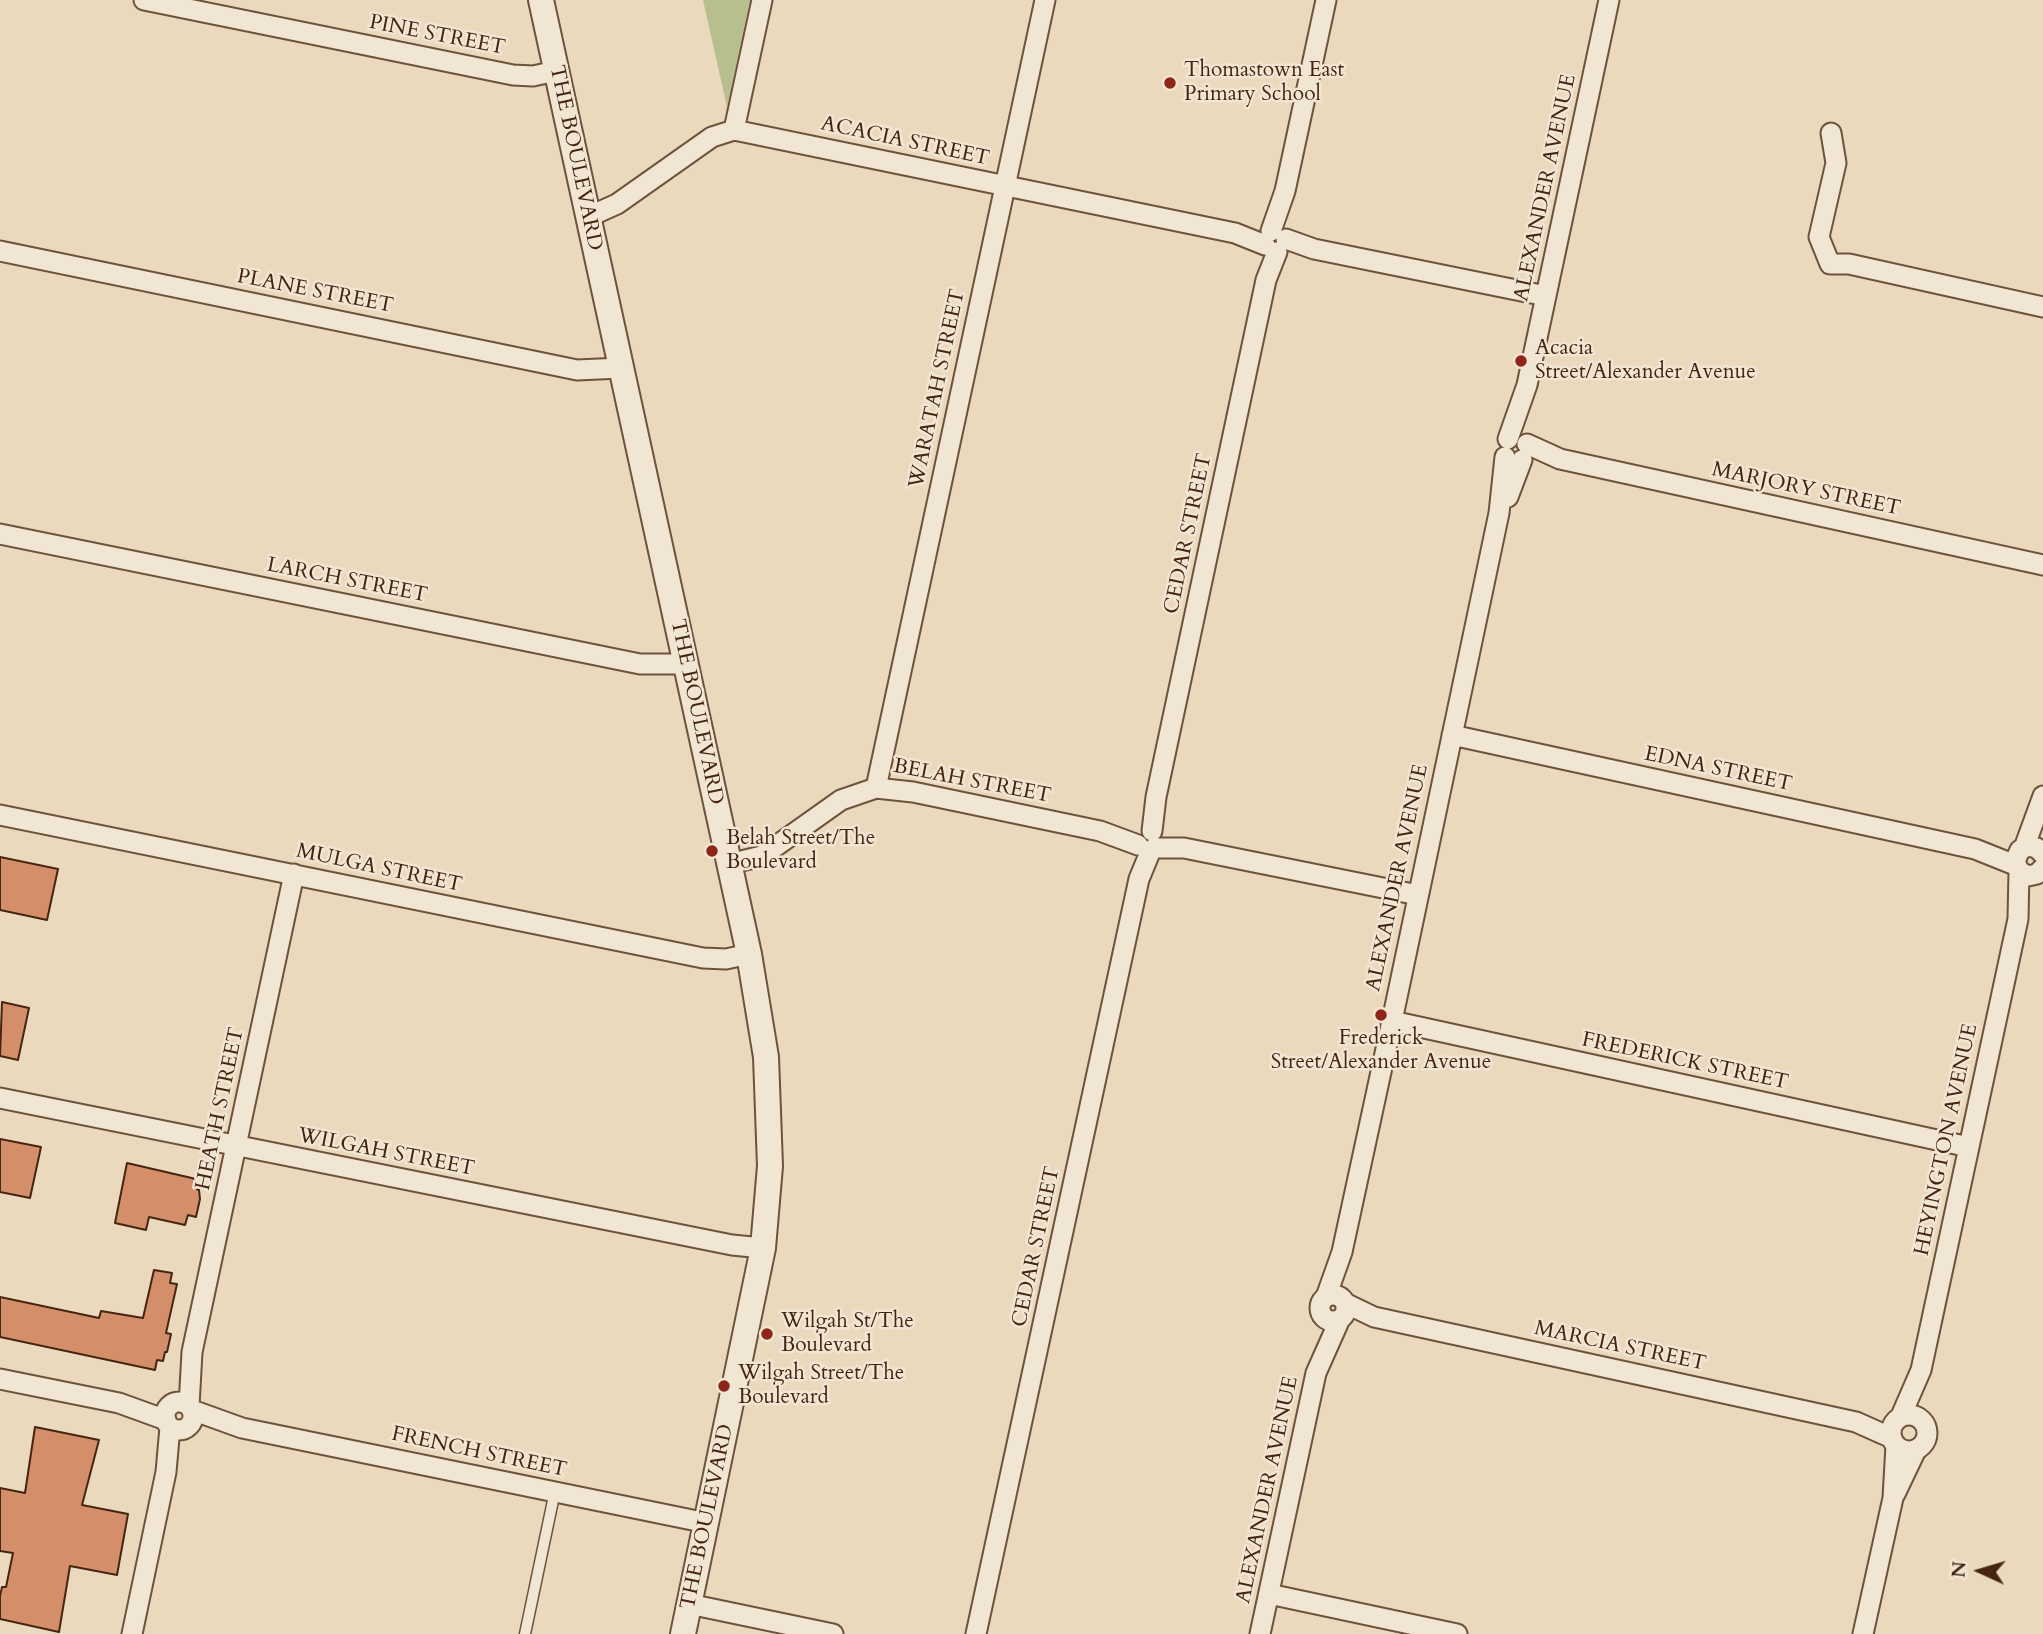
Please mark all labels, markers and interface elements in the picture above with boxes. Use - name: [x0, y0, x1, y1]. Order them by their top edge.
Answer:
- street label: PINE STREET: [367, 10, 507, 62]
- place label: Thomastown East Primary School: [1184, 58, 1344, 108]
- street label: THE BOULEVARD: [543, 63, 607, 253]
- street label: ALEXANDER AVENUE: [1510, 72, 1582, 304]
- marker: Thomastown East Primary School: [1162, 75, 1178, 91]
- street label: ACACIA STREET: [818, 112, 992, 172]
- street label: PLANE STREET: [235, 265, 395, 319]
- street label: WARATAH STREET: [905, 287, 971, 491]
- place label: Acacia Street/Alexander Avenue: [1535, 336, 1756, 386]
- marker: Acacia Street/Alexander Avenue: [1513, 353, 1529, 369]
- street label: CEDAR STREET: [1160, 452, 1218, 616]
- street label: MARJORY STREET: [1709, 458, 1903, 522]
- street label: LARCH STREET: [264, 553, 430, 609]
- street label: THE BOULEVARD: [664, 617, 728, 807]
- street label: EDNA STREET: [1642, 742, 1794, 798]
- street label: BELAH STREET: [891, 754, 1053, 810]
- street label: ALEXANDER AVENUE: [1362, 762, 1434, 994]
- place label: Belah Street/The Boulevard: [726, 826, 875, 876]
- street label: MULGA STREET: [294, 839, 464, 899]
- marker: Belah Street/The Boulevard: [704, 843, 720, 859]
- marker: Frederick Street/Alexander Avenue: [1373, 1007, 1389, 1023]
- street label: HEYINGTON AVENUE: [1910, 1022, 1984, 1258]
- street label: HEATH STREET: [191, 1025, 251, 1193]
- place label: Frederick Street/Alexander Avenue: [1271, 1026, 1491, 1076]
- street label: FREDERICK STREET: [1580, 1028, 1790, 1096]
- street label: WILGAH STREET: [295, 1123, 477, 1183]
- street label: CEDAR STREET: [1008, 1165, 1066, 1329]
- place label: Wilgah St/The Boulevard: [781, 1309, 914, 1359]
- street label: MARCIA STREET: [1532, 1316, 1708, 1378]
- marker: Wilgah St/The Boulevard: [759, 1326, 775, 1342]
- place label: Wilgah Street/The Boulevard: [738, 1361, 904, 1411]
- street label: ALEXANDER AVENUE: [1232, 1374, 1304, 1606]
- marker: Wilgah Street/The Boulevard: [716, 1378, 732, 1394]
- street label: FRENCH STREET: [389, 1422, 569, 1484]
- street label: THE BOULEVARD: [676, 1422, 740, 1612]
- north arrow: [1945, 1536, 2015, 1606]
- text: N: [1946, 1560, 1973, 1579]

